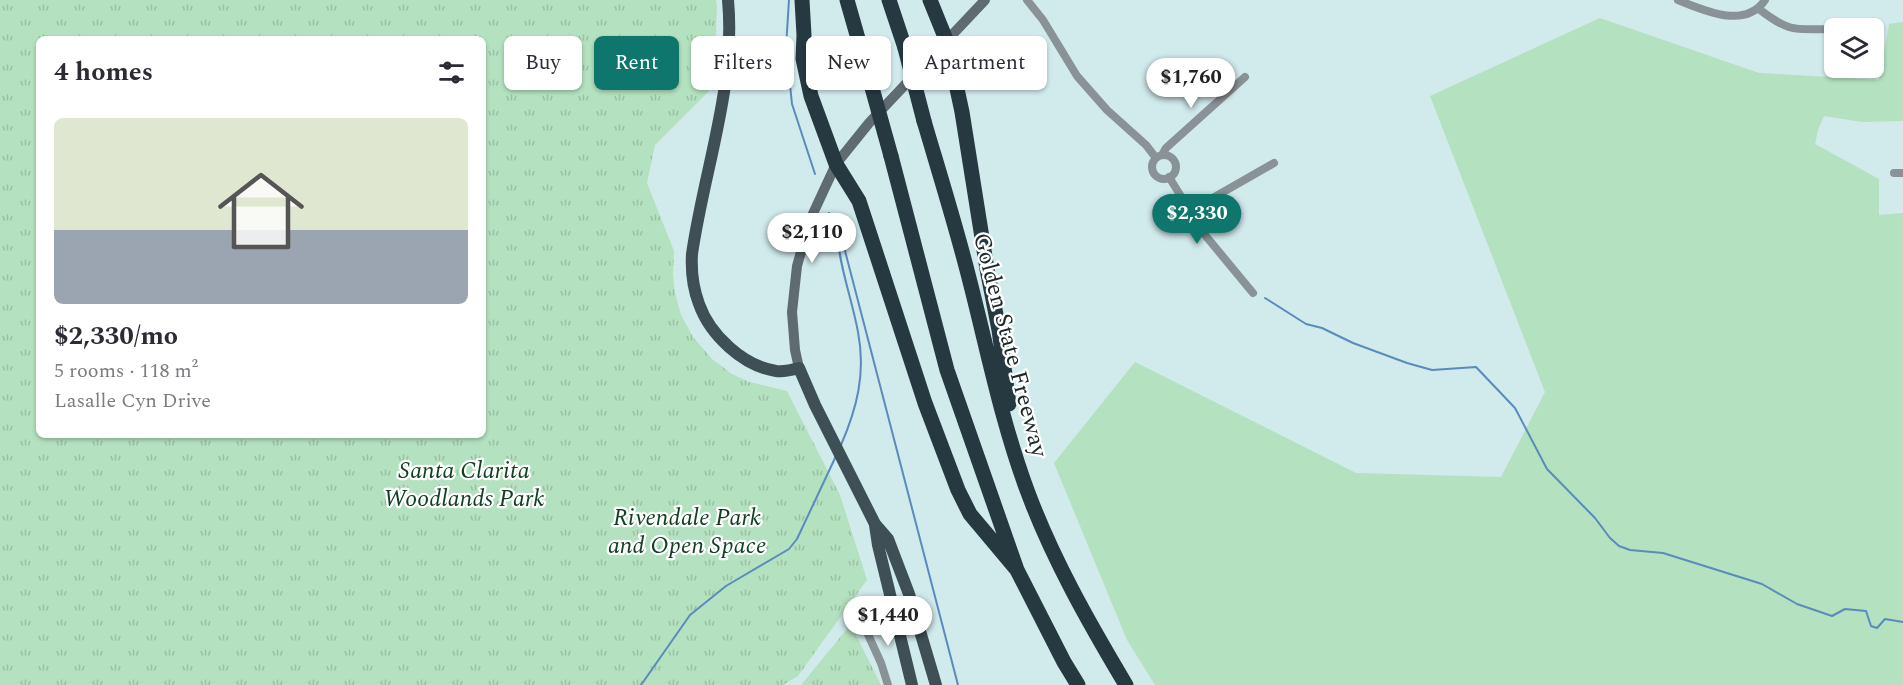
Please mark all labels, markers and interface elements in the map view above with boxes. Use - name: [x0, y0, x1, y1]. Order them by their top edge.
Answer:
- map controls: [1824, 18, 1884, 78]
- button: layers: [1824, 18, 1884, 78]
- chip: Buy: [504, 36, 582, 90]
- chip: Rent: [594, 36, 679, 90]
- chip: Filters: [691, 36, 794, 90]
- chip: New: [806, 36, 891, 90]
- chip: Apartment: [903, 36, 1047, 90]
- text: 4 homes: [54, 52, 153, 92]
- icon: filters: [435, 56, 468, 89]
- pin: $1,760: [1142, 58, 1240, 109]
- text: $1,760: [1160, 62, 1222, 92]
- icon: home: [207, 157, 315, 265]
- pin: $2,330: [1148, 194, 1246, 245]
- text: $2,330: [1166, 198, 1228, 228]
- pin: $2,110: [763, 213, 861, 264]
- text: $2,110: [781, 217, 843, 247]
- street label: Golden State Freeway: [963, 229, 1058, 463]
- text: $2,330/mo: [54, 316, 178, 356]
- text: 5 rooms · 118 m²: [54, 356, 198, 386]
- text: Lasalle Cyn Drive: [54, 386, 211, 416]
- park label: Santa Clarita Woodlands Park: [384, 453, 544, 517]
- park label: Rivendale Park and Open Space: [608, 500, 766, 564]
- pin: $1,440: [839, 596, 937, 647]
- text: $1,440: [857, 600, 919, 630]

